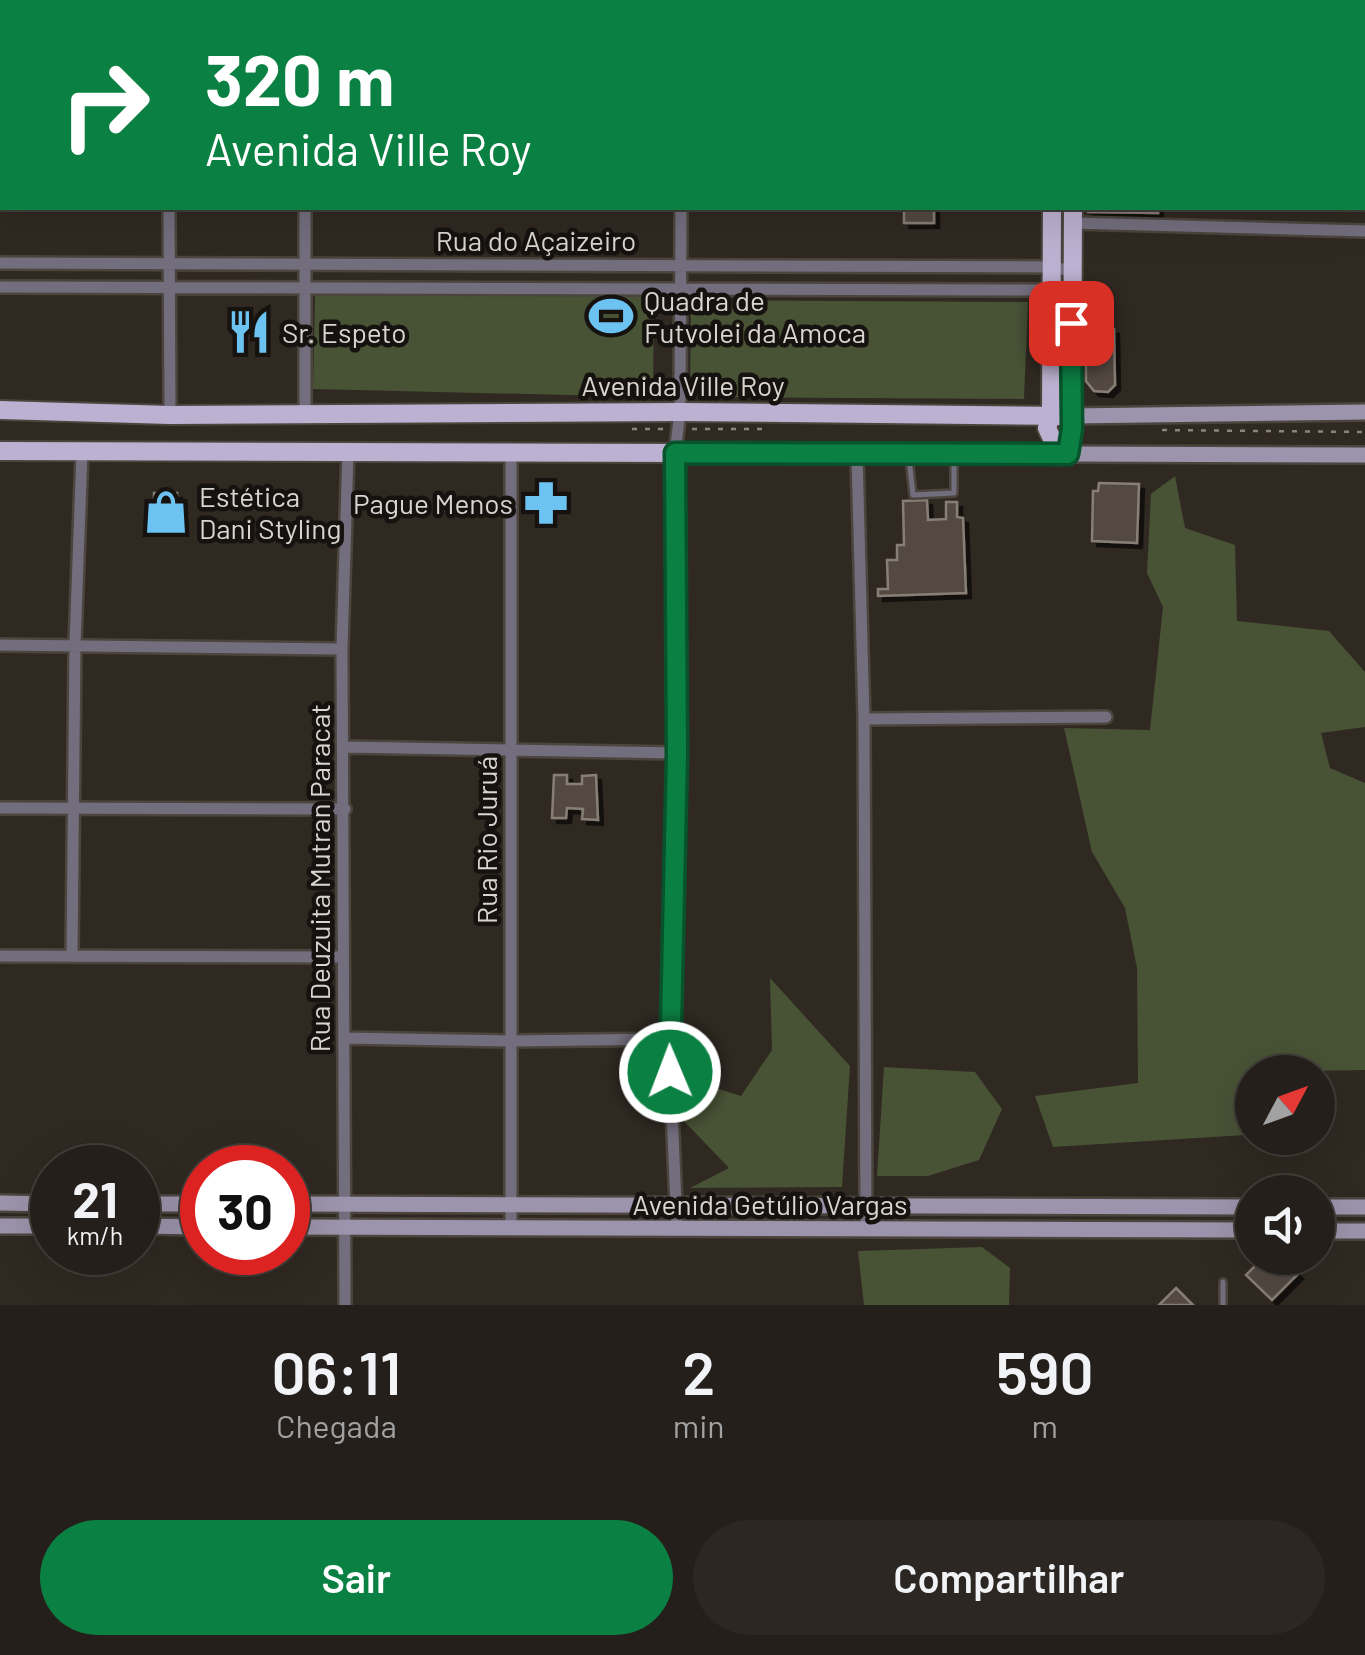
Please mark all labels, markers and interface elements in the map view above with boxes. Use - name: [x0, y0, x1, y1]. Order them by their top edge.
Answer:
- text: 320 m: [205, 36, 394, 120]
- icon: right: [40, 40, 170, 170]
- text: Avenida Ville Roy: [205, 121, 531, 175]
- street label: Rua do Açaizeiro: [436, 223, 636, 257]
- pin: [1029, 281, 1114, 366]
- place label: Quadra de Futvolei da Amoca: [644, 283, 866, 349]
- sports icon: Quadra de Futvolei da Amoca: [587, 292, 635, 340]
- icon: arrive: [1044, 296, 1099, 351]
- restaurant icon: Sr. Espeto: [225, 308, 273, 356]
- place label: Sr. Espeto: [282, 315, 406, 349]
- street label: Avenida Ville Roy: [581, 368, 785, 402]
- place label: Estética Dani Styling: [199, 479, 341, 545]
- pharmacy icon: Pague Menos: [522, 479, 570, 527]
- place label: Pague Menos: [353, 486, 513, 520]
- shop icon: Estética Dani Styling: [142, 488, 190, 536]
- street label: Rua Deuzuita Mutran Paracat: [302, 704, 336, 1052]
- street label: Rua Rio Juruá: [469, 756, 503, 924]
- position arrow: [618, 1020, 722, 1124]
- north arrow: [1235, 1055, 1335, 1155]
- map controls: [1235, 1055, 1335, 1275]
- speed limit sign: 30: [180, 1145, 310, 1275]
- text: 21: [72, 1168, 118, 1228]
- button: sound: [1235, 1175, 1335, 1275]
- street label: Avenida Getúlio Vargas: [632, 1187, 908, 1221]
- text: km/h: [67, 1220, 123, 1250]
- text: 06:11: [271, 1335, 401, 1407]
- text: 2: [682, 1335, 715, 1407]
- text: 590: [996, 1335, 1094, 1407]
- text: Chegada: [276, 1406, 397, 1444]
- text: min: [673, 1406, 725, 1444]
- text: m: [1032, 1406, 1058, 1444]
- button: Sair: [40, 1520, 673, 1635]
- button: Compartilhar: [693, 1520, 1325, 1635]

